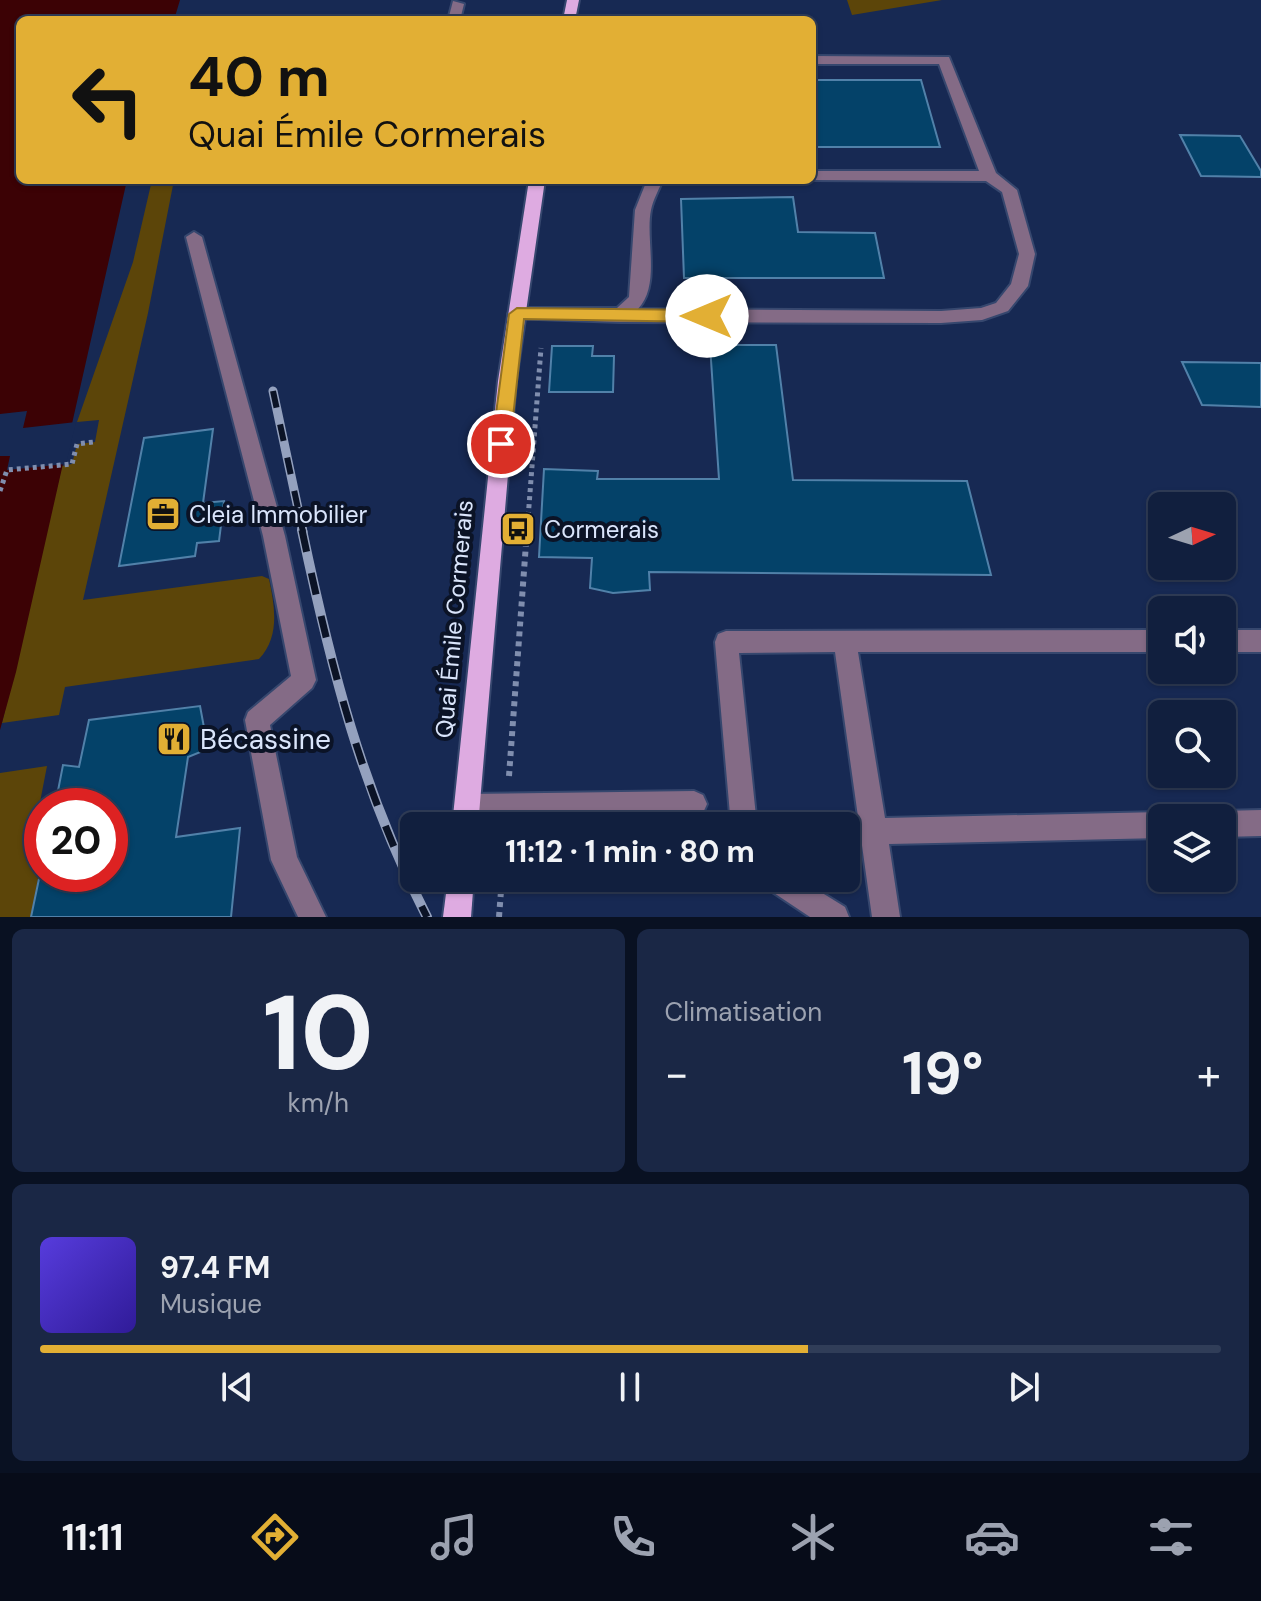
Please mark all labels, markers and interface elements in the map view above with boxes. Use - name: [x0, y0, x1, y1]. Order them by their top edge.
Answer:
- text: 40 m: [188, 40, 330, 113]
- icon: left: [56, 48, 160, 152]
- text: Quai Émile Cormerais: [188, 111, 546, 158]
- position arrow: [665, 274, 749, 358]
- pin: [467, 410, 535, 478]
- icon: arrive: [479, 422, 523, 466]
- north arrow: [1148, 492, 1236, 580]
- map controls: [1148, 492, 1236, 892]
- office icon: Cleia Immobilier: [144, 495, 182, 533]
- place label: Cleia Immobilier: [189, 499, 368, 530]
- street label: Quai Émile Cormerais: [428, 499, 480, 739]
- bus stop icon: Cormerais: [499, 510, 537, 548]
- place label: Cormerais: [544, 514, 659, 545]
- button: sound: [1148, 596, 1236, 684]
- button: search: [1148, 700, 1236, 788]
- restaurant icon: Bécassine: [155, 720, 193, 758]
- place label: Bécassine: [200, 721, 331, 758]
- speed limit sign: 20: [24, 788, 128, 892]
- button: layers: [1148, 804, 1236, 892]
- text: 11:12 · 1 min · 80 m: [505, 832, 755, 871]
- text: 10: [263, 966, 374, 1101]
- text: Climatisation: [665, 995, 822, 1029]
- text: 19°: [902, 1034, 984, 1113]
- text: −: [665, 1045, 689, 1103]
- text: +: [1197, 1045, 1221, 1103]
- text: km/h: [288, 1086, 349, 1120]
- text: 97.4 FM: [160, 1248, 270, 1287]
- text: Musique: [160, 1287, 262, 1321]
- icon: previous: [215, 1365, 259, 1409]
- icon: pause: [608, 1365, 652, 1409]
- icon: next: [1002, 1365, 1046, 1409]
- icon: directions: [247, 1509, 303, 1565]
- icon: music: [426, 1509, 482, 1565]
- icon: phone: [605, 1509, 661, 1565]
- icon: climate: [785, 1509, 841, 1565]
- icon: car: [964, 1509, 1020, 1565]
- icon: filters: [1143, 1509, 1199, 1565]
- text: 11:11: [62, 1514, 123, 1561]

